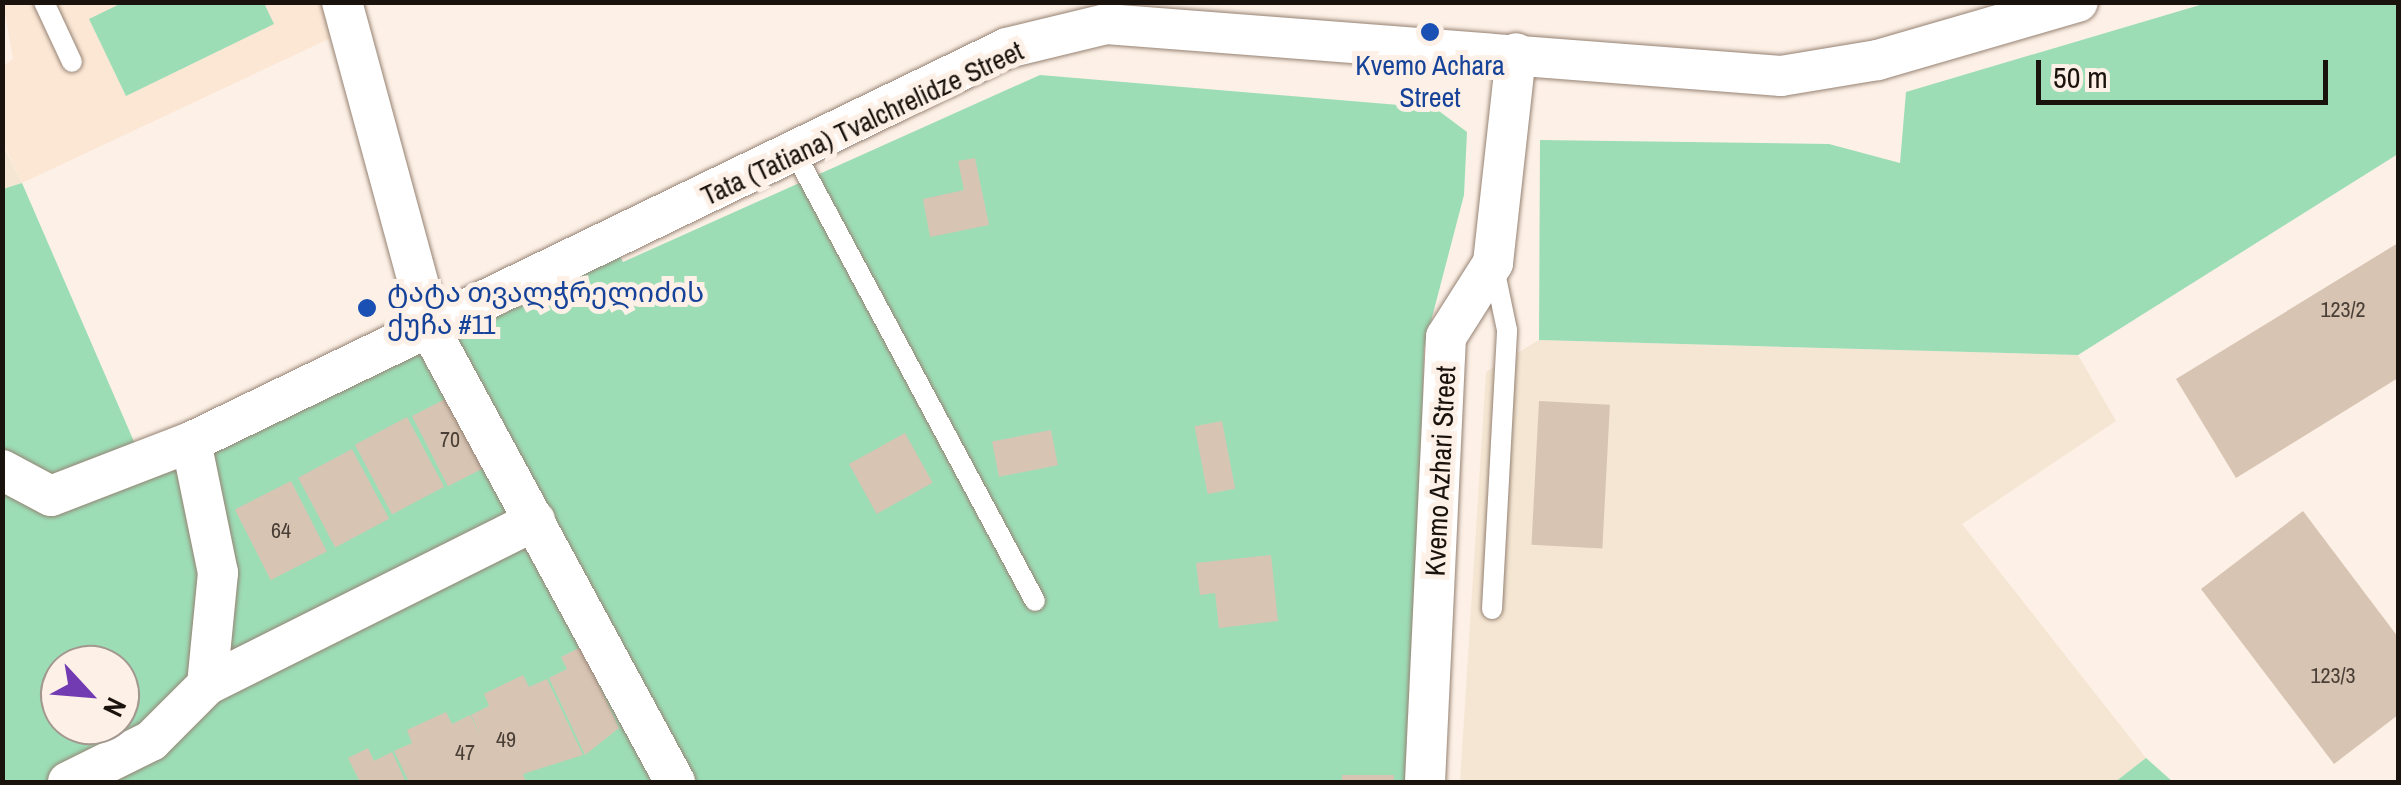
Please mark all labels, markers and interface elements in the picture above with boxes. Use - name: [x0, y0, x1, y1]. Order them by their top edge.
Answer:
- marker: Kvemo Achara Street: [1419, 21, 1441, 43]
- street label: Tata (Tatiana) Tvalchrelidze Street: [695, 33, 1029, 213]
- scale bar: [2041, 40, 2334, 102]
- place label: Kvemo Achara Street: [1355, 48, 1505, 114]
- text: 50 m: [2053, 57, 2108, 97]
- place label: ტატა თვალჭრელიძის ქუჩა #11: [387, 275, 704, 341]
- marker: ტატა თვალჭრელიძის ქუჩა #11: [356, 297, 378, 319]
- house number: 123/2: [2320, 297, 2366, 323]
- street label: Kvemo Azhari Street: [1418, 364, 1462, 578]
- house number: 70: [440, 427, 460, 453]
- house number: 64: [271, 518, 291, 544]
- north arrow: [40, 645, 140, 745]
- house number: 123/3: [2310, 663, 2356, 689]
- text: N: [94, 691, 136, 723]
- house number: 49: [496, 727, 516, 753]
- house number: 47: [455, 740, 475, 766]

